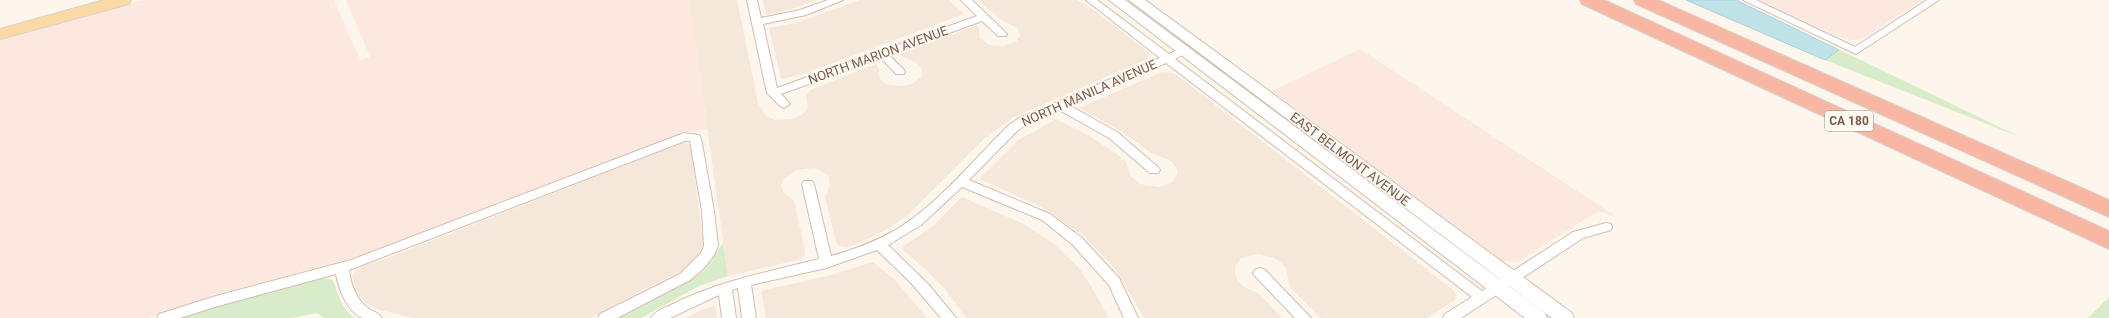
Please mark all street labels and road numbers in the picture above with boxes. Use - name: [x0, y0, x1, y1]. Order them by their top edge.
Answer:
- street label: NORTH MARION AVENUE: [806, 23, 950, 87]
- street label: NORTH MANILA AVENUE: [1019, 56, 1159, 130]
- street label: EAST BELMONT AVENUE: [1287, 109, 1413, 209]
- road number: CA 180: [1825, 111, 1873, 131]

